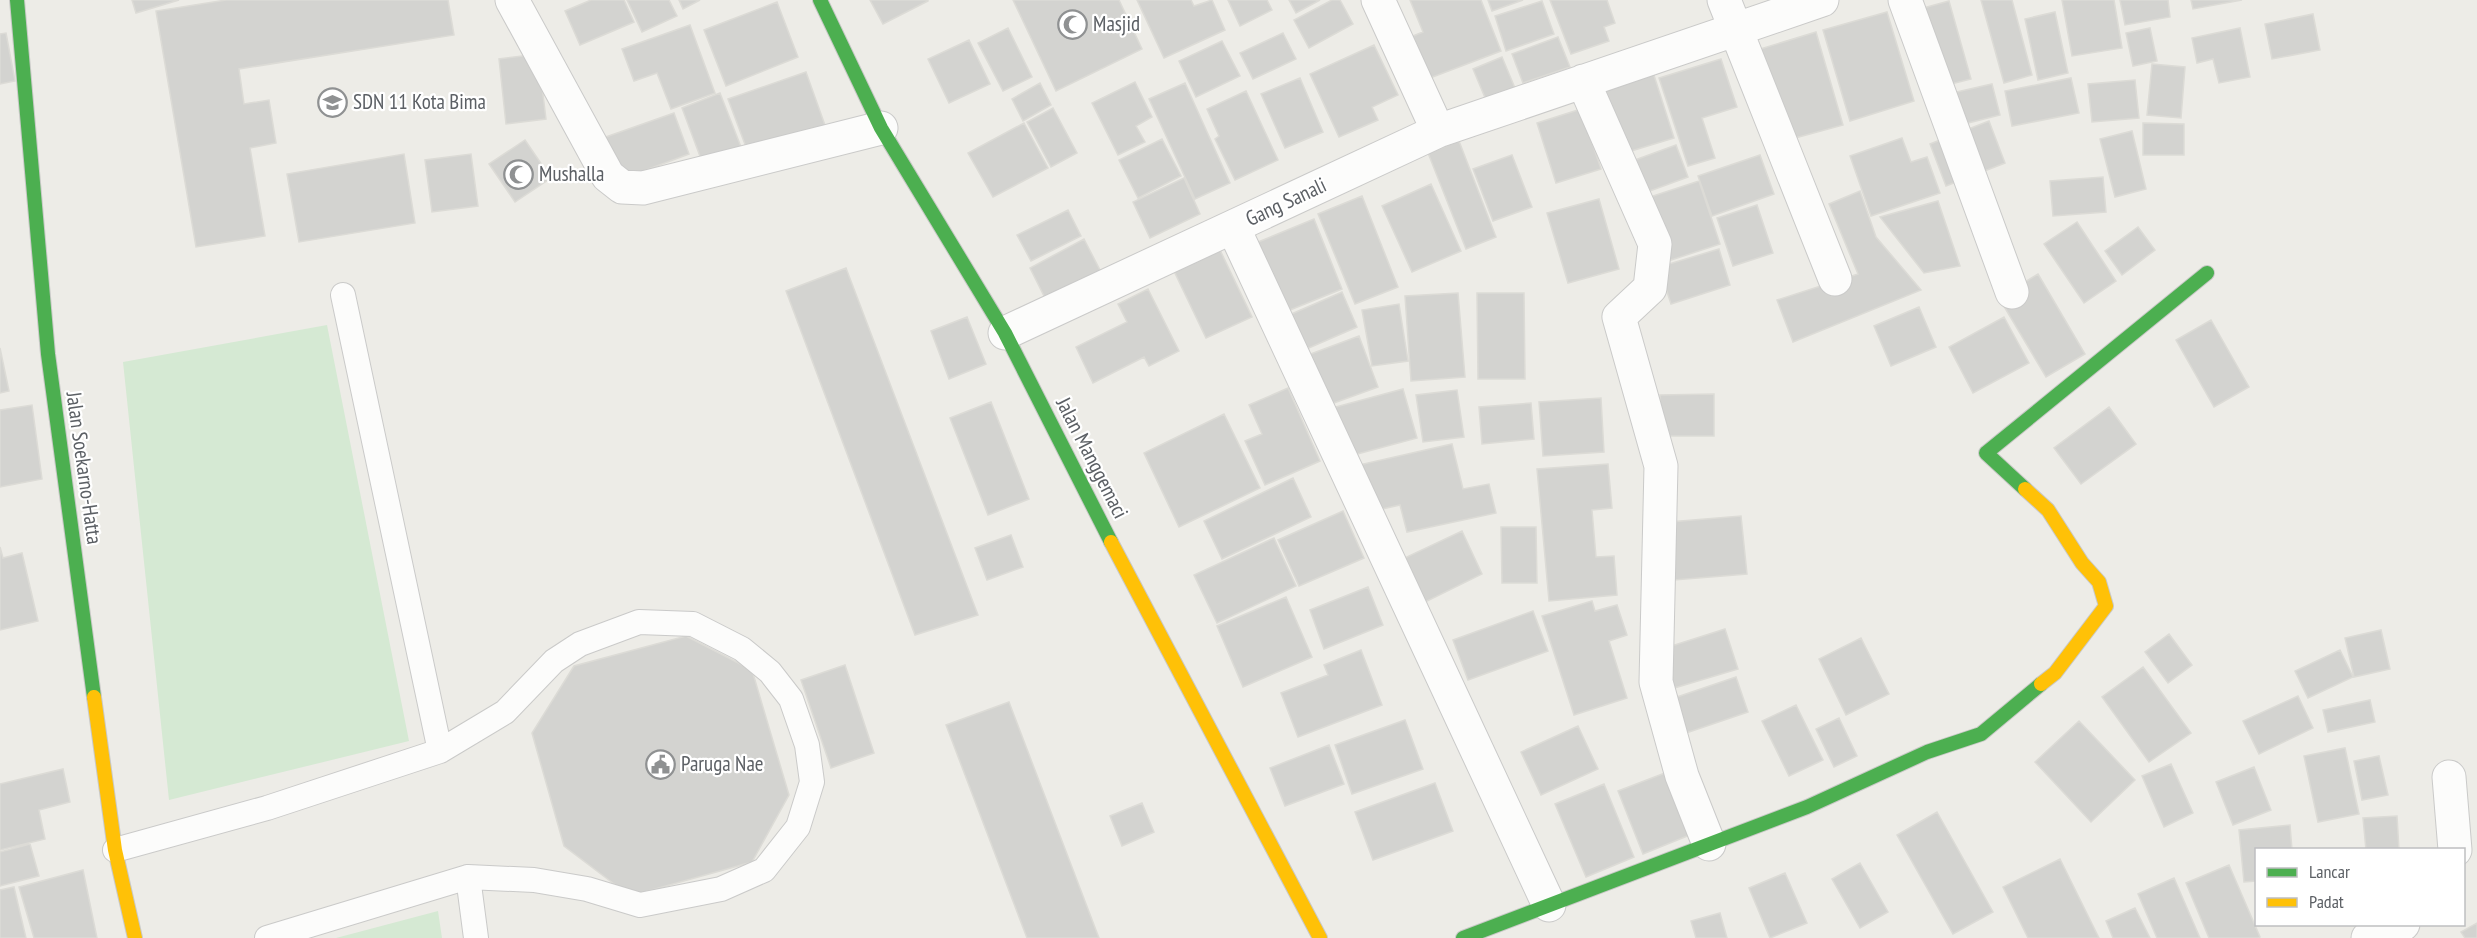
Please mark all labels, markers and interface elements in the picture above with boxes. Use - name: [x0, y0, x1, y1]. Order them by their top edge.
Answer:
- mosque icon: Masjid: [1056, 8, 1088, 40]
- place label: Masjid: [1093, 10, 1140, 37]
- school or university icon: SDN 11 Kota Bima: [316, 86, 348, 118]
- place label: SDN 11 Kota Bima: [353, 88, 486, 115]
- mosque icon: Mushalla: [502, 158, 534, 190]
- place label: Mushalla: [539, 160, 604, 187]
- street label: Gang Sanali: [1241, 171, 1330, 232]
- street label: Jalan Soekarno-Hatta: [60, 389, 109, 546]
- street label: Jalan Manggemaci: [1050, 392, 1135, 523]
- public building icon: Paruga Nae: [644, 748, 676, 780]
- place label: Paruga Nae: [681, 750, 763, 777]
- legend: [2255, 848, 2465, 926]
- text: Lancar: [2309, 860, 2350, 883]
- text: Padat: [2309, 890, 2344, 913]

